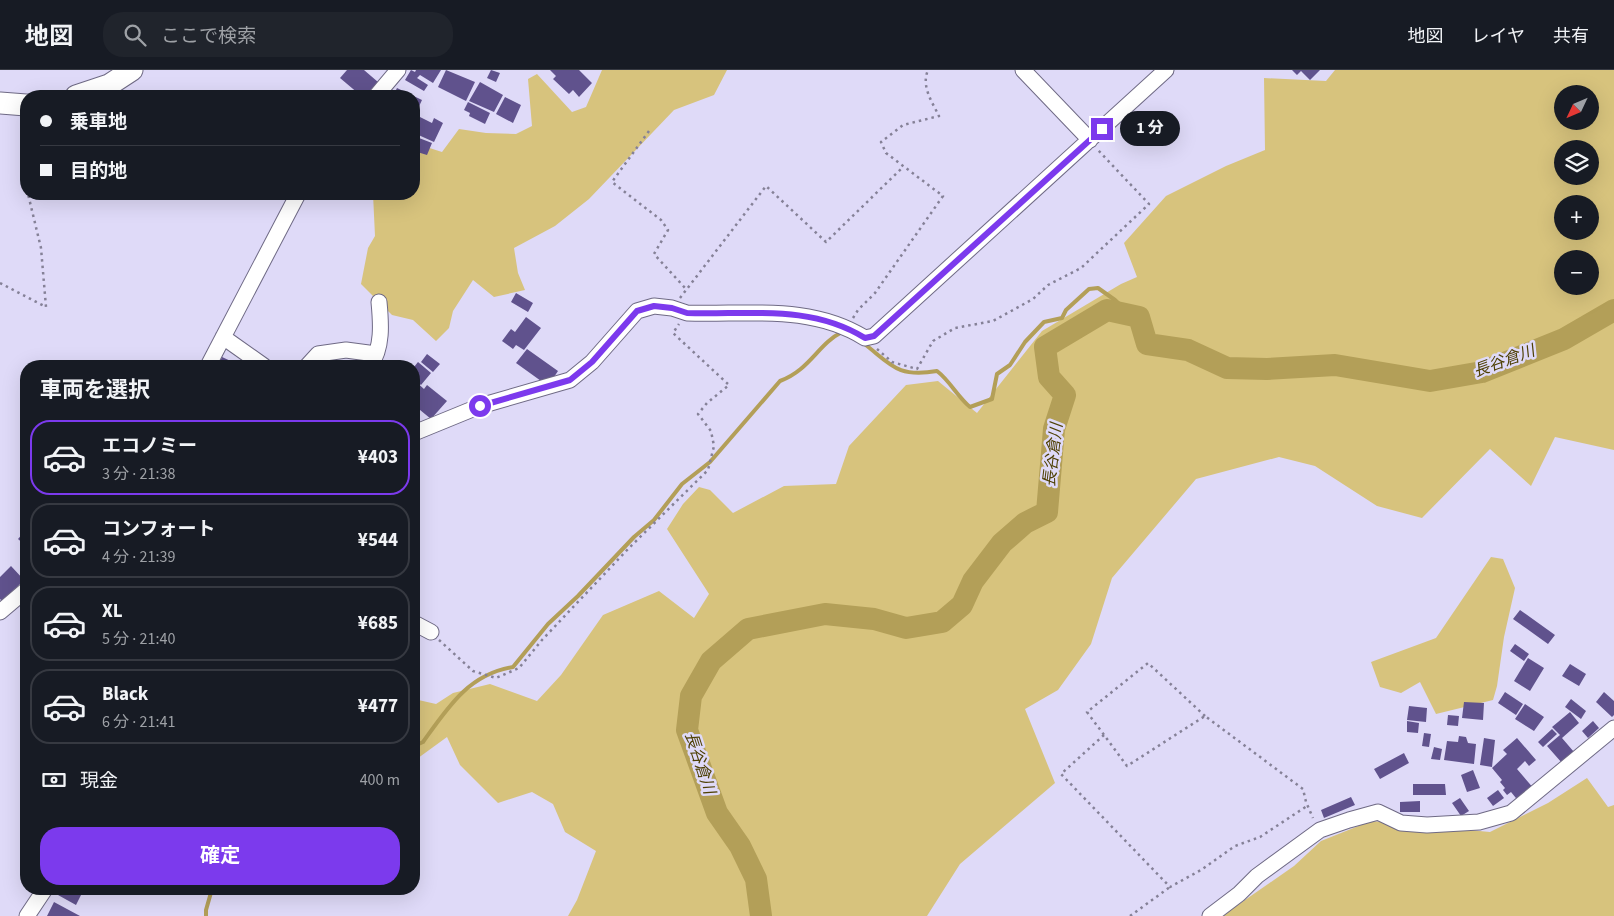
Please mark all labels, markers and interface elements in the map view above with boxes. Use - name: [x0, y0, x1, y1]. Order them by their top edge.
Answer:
- search box: [103, 12, 453, 57]
- text: 地図: [25, 19, 73, 54]
- icon: search: [121, 21, 149, 49]
- text: ここで検索: [161, 23, 256, 50]
- text: 地図: [1408, 24, 1444, 49]
- text: レイヤ: [1472, 24, 1525, 49]
- text: 共有: [1553, 24, 1589, 49]
- north arrow: [1554, 85, 1599, 130]
- map controls: [1554, 85, 1599, 295]
- text: 乗車地: [70, 109, 127, 136]
- callout: 1 分: [1120, 112, 1180, 146]
- text: 1 分: [1136, 117, 1164, 139]
- route end: [1091, 118, 1113, 140]
- button: layers: [1554, 140, 1599, 185]
- text: 目的地: [70, 158, 127, 185]
- button: +: [1554, 195, 1599, 240]
- button: −: [1554, 250, 1599, 295]
- water label: 長谷倉川: [1470, 339, 1540, 382]
- text: 車両を選択: [40, 374, 150, 406]
- route start: [469, 395, 491, 417]
- water label: 長谷倉川: [1038, 420, 1068, 488]
- text: エコノミー: [102, 433, 197, 460]
- icon: car: [42, 435, 87, 480]
- text: ¥403: [358, 444, 398, 471]
- text: 3 分 · 21:38: [102, 463, 175, 485]
- text: コンフォート: [102, 516, 215, 543]
- icon: car: [42, 518, 87, 563]
- text: ¥544: [358, 527, 398, 554]
- text: 4 分 · 21:39: [102, 546, 175, 568]
- text: XL: [102, 598, 123, 625]
- icon: car: [42, 601, 87, 646]
- text: ¥685: [358, 610, 398, 637]
- text: 5 分 · 21:40: [102, 628, 175, 650]
- text: Black: [102, 681, 148, 708]
- icon: car: [42, 684, 87, 729]
- text: ¥477: [358, 693, 398, 720]
- text: 6 分 · 21:41: [102, 711, 175, 733]
- water label: 長谷倉川: [680, 729, 721, 799]
- icon: cash: [40, 766, 68, 794]
- text: 現金: [80, 768, 118, 795]
- text: 400 m: [360, 769, 400, 791]
- button: 確定: [40, 827, 400, 885]

